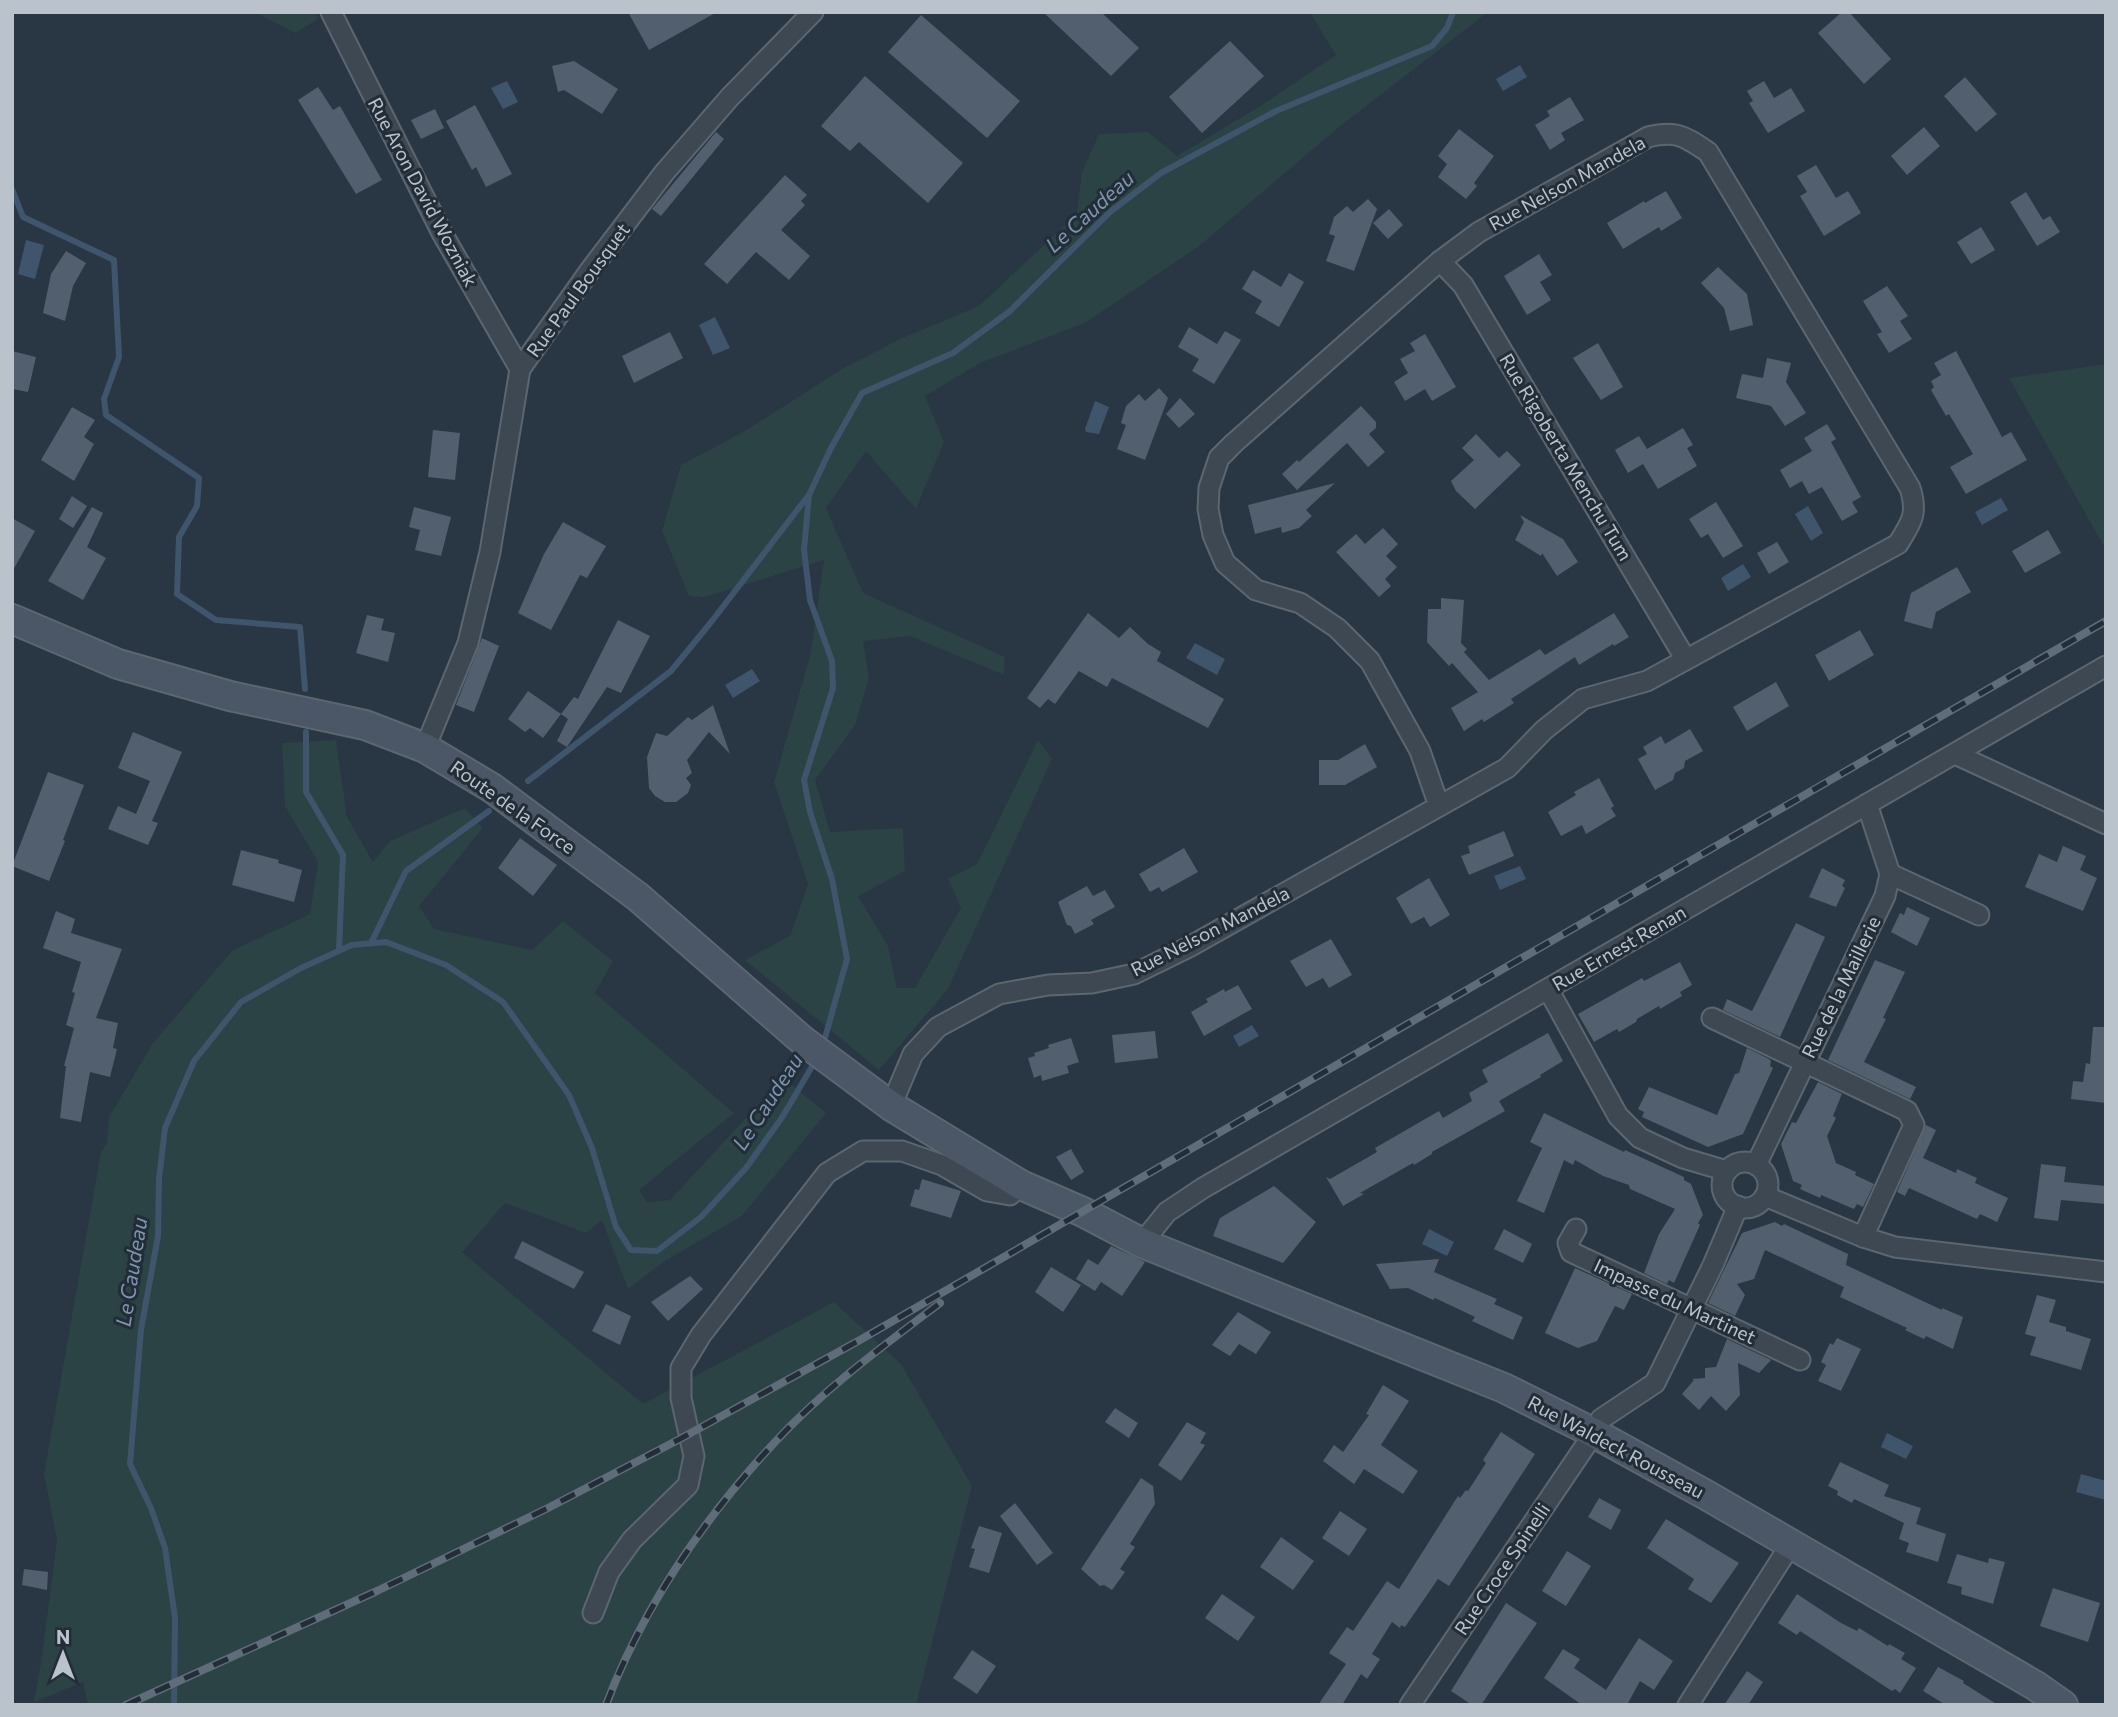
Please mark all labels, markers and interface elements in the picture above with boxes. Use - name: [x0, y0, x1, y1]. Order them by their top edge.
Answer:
- street label: Rue Aron David Wozniak: [364, 93, 483, 290]
- street label: Rue Nelson Mandela: [1485, 130, 1649, 235]
- water label: Le Caudeau: [1040, 165, 1138, 257]
- street label: Rue Paul Bousquet: [521, 218, 634, 361]
- street label: Rue Rigoberta Menchu Tum: [1495, 349, 1637, 564]
- street label: Route de la Force: [447, 755, 580, 858]
- street label: Rue Nelson Mandela: [1127, 881, 1293, 981]
- street label: Rue Ernest Renan: [1548, 900, 1690, 995]
- street label: Rue de la Maillerie: [1796, 912, 1885, 1061]
- water label: Le Caudeau: [726, 1048, 807, 1154]
- water label: Le Caudeau: [110, 1215, 152, 1328]
- street label: Impasse du Martinet: [1591, 1253, 1760, 1348]
- street label: Rue Waldeck Rousseau: [1524, 1390, 1708, 1503]
- street label: Rue Croce Spinelli: [1449, 1498, 1554, 1639]
- north arrow: [28, 1619, 98, 1689]
- text: N: [56, 1625, 70, 1648]

